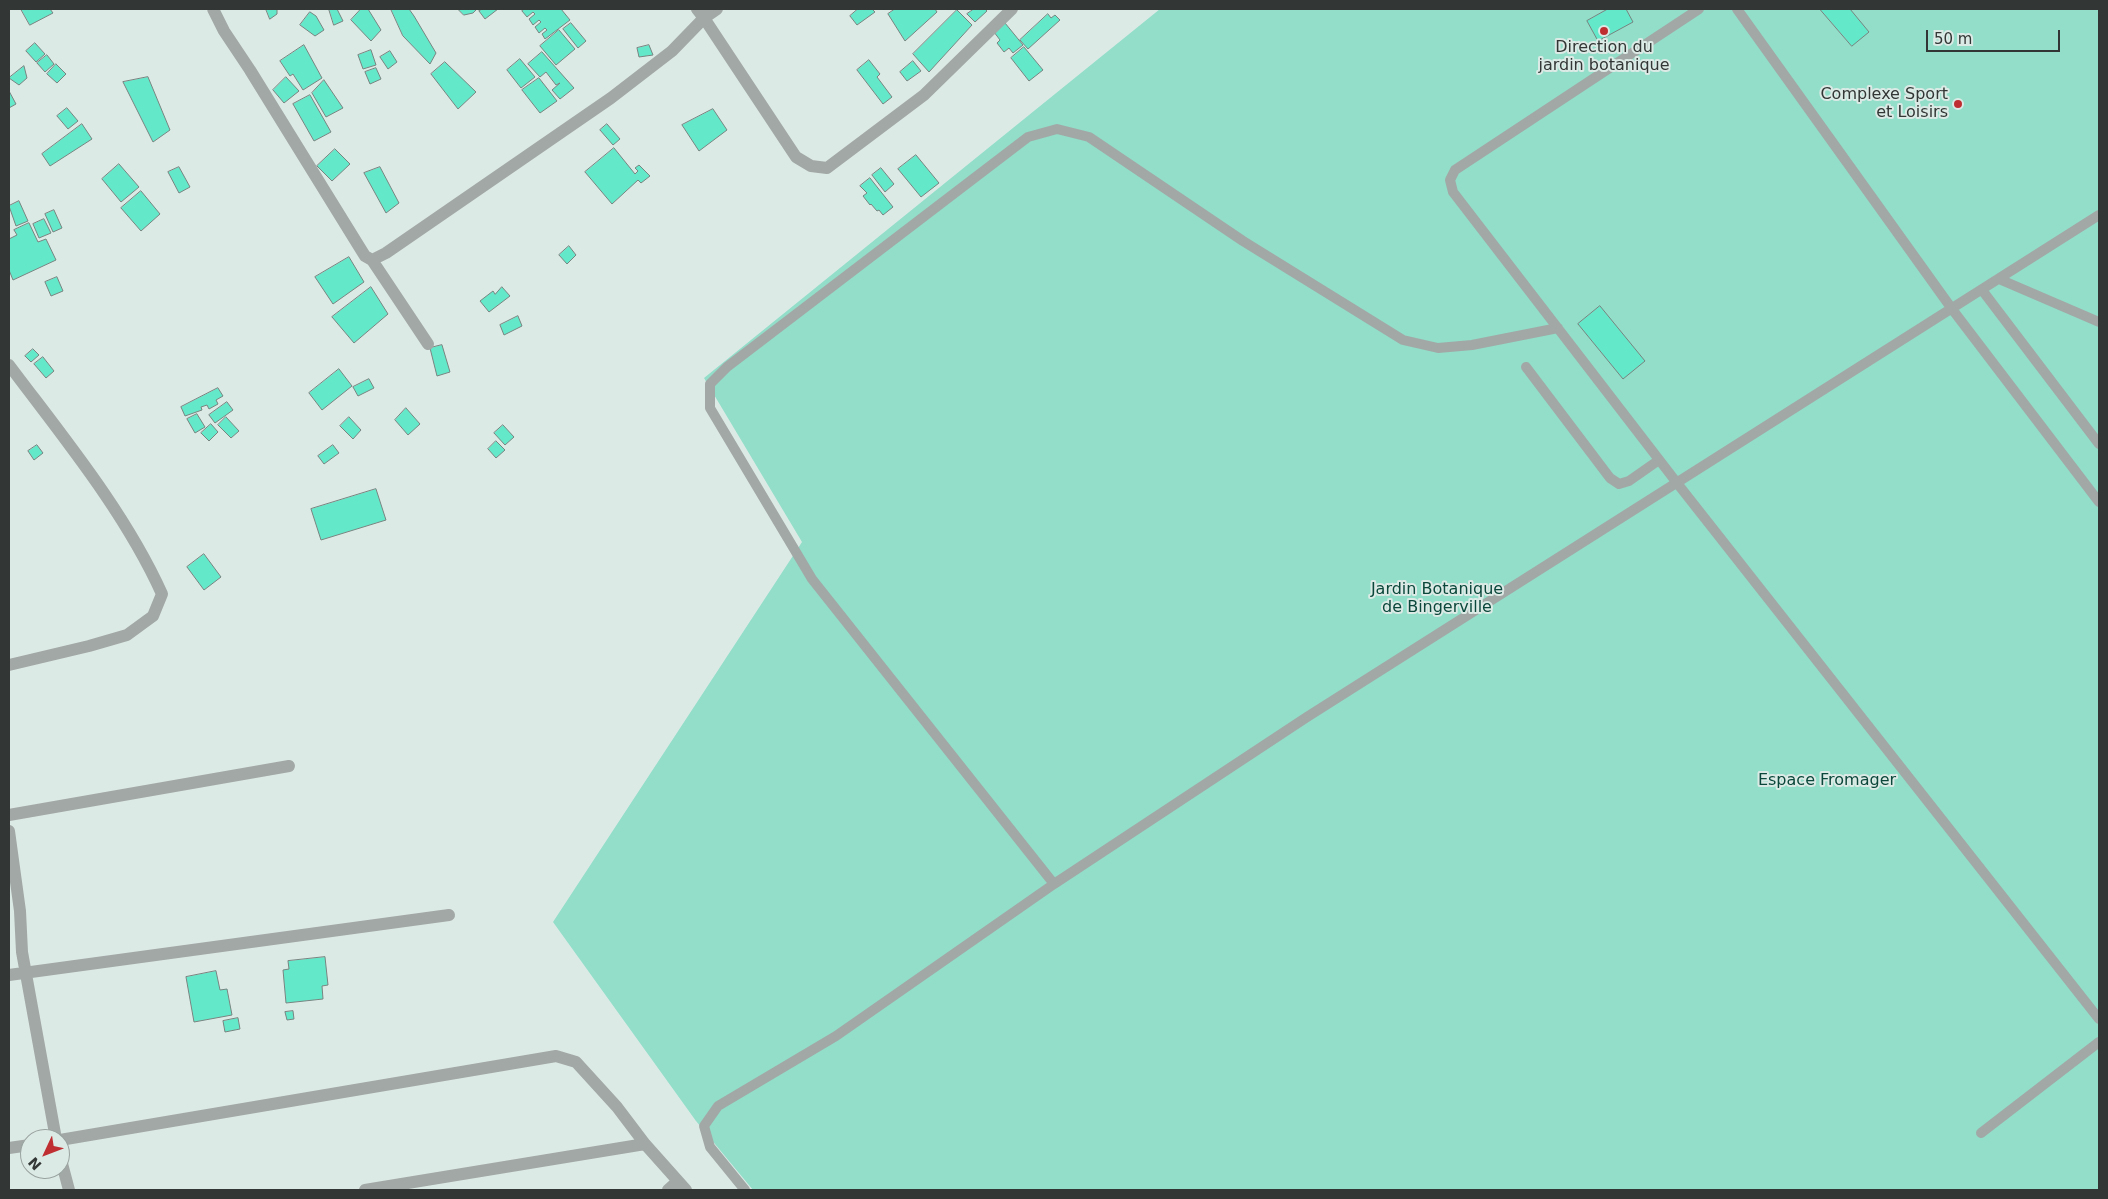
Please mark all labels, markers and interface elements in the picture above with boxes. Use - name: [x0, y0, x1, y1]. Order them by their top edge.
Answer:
- scale bar: [1928, 20, 2062, 52]
- marker: Direction du jardin botanique: [1598, 25, 1610, 37]
- text: 50 m: [1934, 30, 1972, 48]
- place label: Direction du jardin botanique: [1538, 38, 1670, 76]
- place label: Complexe Sport et Loisirs: [1820, 85, 1948, 123]
- marker: Complexe Sport et Loisirs: [1952, 98, 1964, 110]
- park label: Jardin Botanique de Bingerville: [1371, 580, 1503, 618]
- park label: Espace Fromager: [1758, 771, 1896, 791]
- north arrow: [20, 1129, 70, 1179]
- text: N: [25, 1154, 45, 1173]

